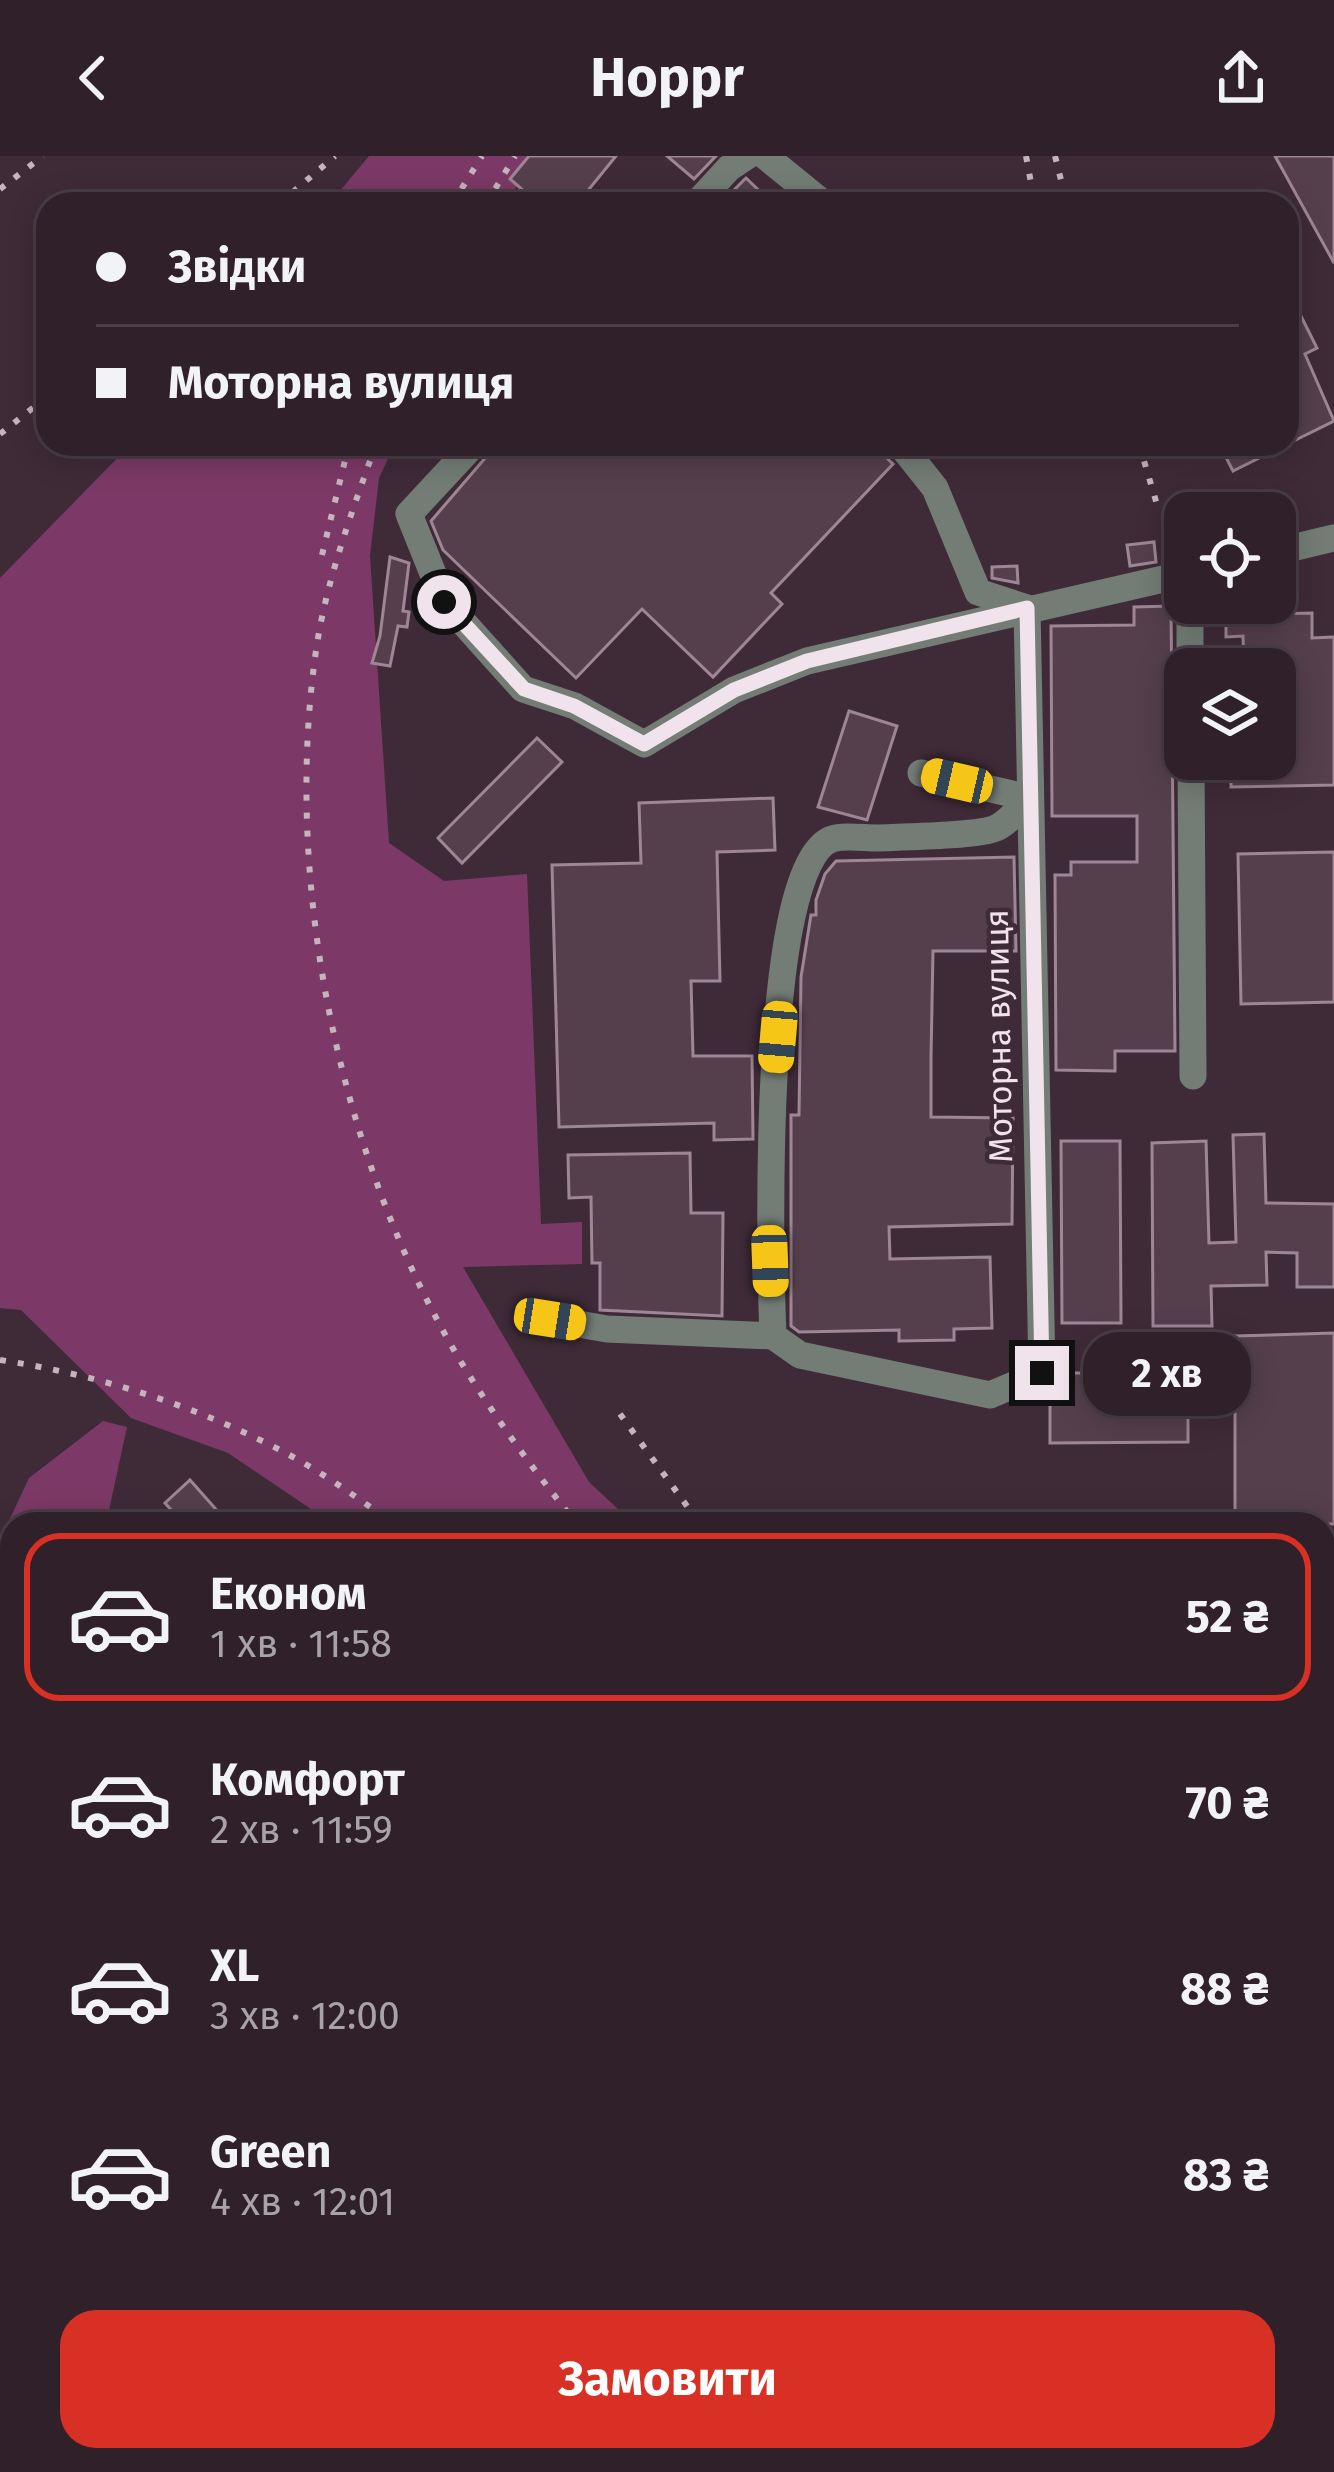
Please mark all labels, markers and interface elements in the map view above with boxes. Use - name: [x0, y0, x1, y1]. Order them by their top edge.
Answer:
- icon: back: [60, 45, 126, 111]
- icon: share: [1208, 45, 1274, 111]
- text: Hoppr: [590, 46, 744, 110]
- text: Звідки: [168, 240, 306, 294]
- text: Моторна вулиця: [168, 356, 514, 410]
- map controls: [1164, 492, 1296, 780]
- button: locate: [1164, 492, 1296, 624]
- route start: [417, 575, 471, 629]
- button: layers: [1164, 648, 1296, 780]
- car: [918, 755, 996, 807]
- street label: Моторна вулиця: [977, 909, 1021, 1163]
- car: [757, 1000, 799, 1074]
- car: [751, 1224, 789, 1298]
- car: [512, 1296, 588, 1342]
- callout: 2 хв: [1084, 1331, 1252, 1415]
- route end: [1015, 1346, 1069, 1400]
- text: 2 хв: [1131, 1351, 1203, 1397]
- icon: car: [66, 1563, 174, 1671]
- text: Економ: [210, 1567, 366, 1621]
- text: 52 ₴: [1186, 1590, 1269, 1644]
- text: 1 хв · 11:58: [210, 1621, 392, 1667]
- icon: car: [66, 1749, 174, 1857]
- text: Комфорт: [210, 1753, 405, 1807]
- text: 70 ₴: [1186, 1776, 1269, 1830]
- text: 2 хв · 11:59: [210, 1807, 393, 1853]
- icon: car: [66, 1935, 174, 2043]
- text: XL: [210, 1939, 259, 1993]
- text: 88 ₴: [1180, 1962, 1269, 2016]
- text: 3 хв · 12:00: [210, 1993, 400, 2039]
- icon: car: [66, 2121, 174, 2229]
- text: Green: [210, 2125, 331, 2179]
- text: 83 ₴: [1183, 2148, 1269, 2202]
- text: 4 хв · 12:01: [210, 2179, 395, 2225]
- button: Замовити: [60, 2310, 1275, 2448]

